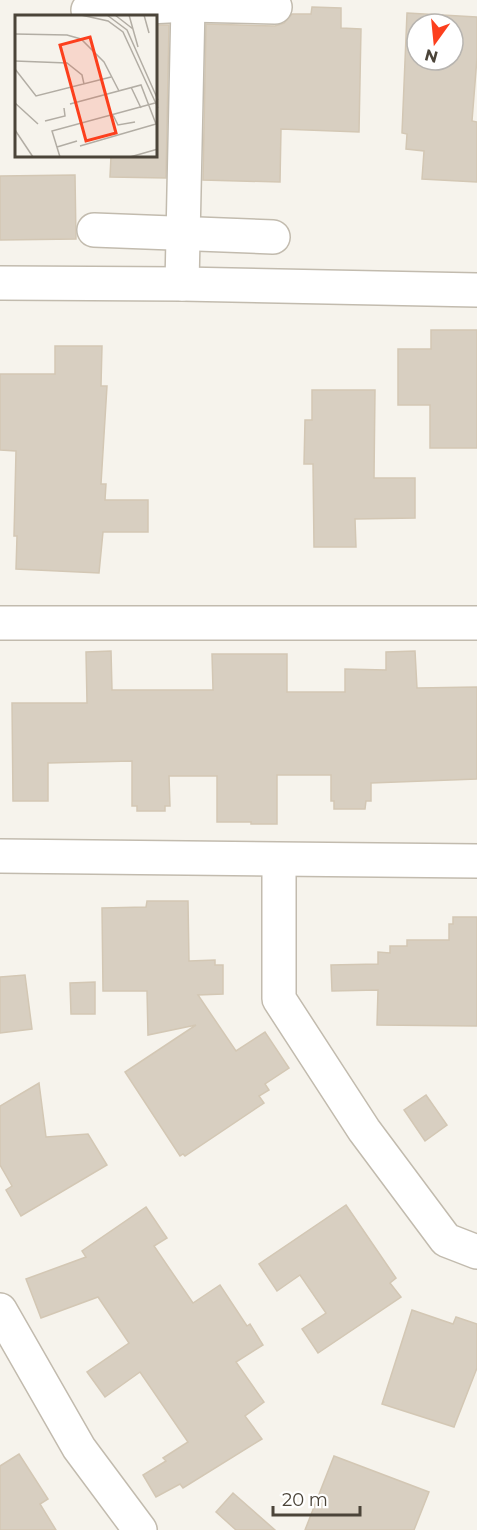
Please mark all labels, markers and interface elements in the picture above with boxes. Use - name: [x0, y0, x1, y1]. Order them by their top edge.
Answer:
- north arrow: [405, 12, 465, 72]
- inset map: [15, 15, 158, 158]
- text: N: [423, 45, 440, 67]
- scale bar: [273, 1479, 360, 1517]
- text: 20 m: [282, 1489, 328, 1511]

